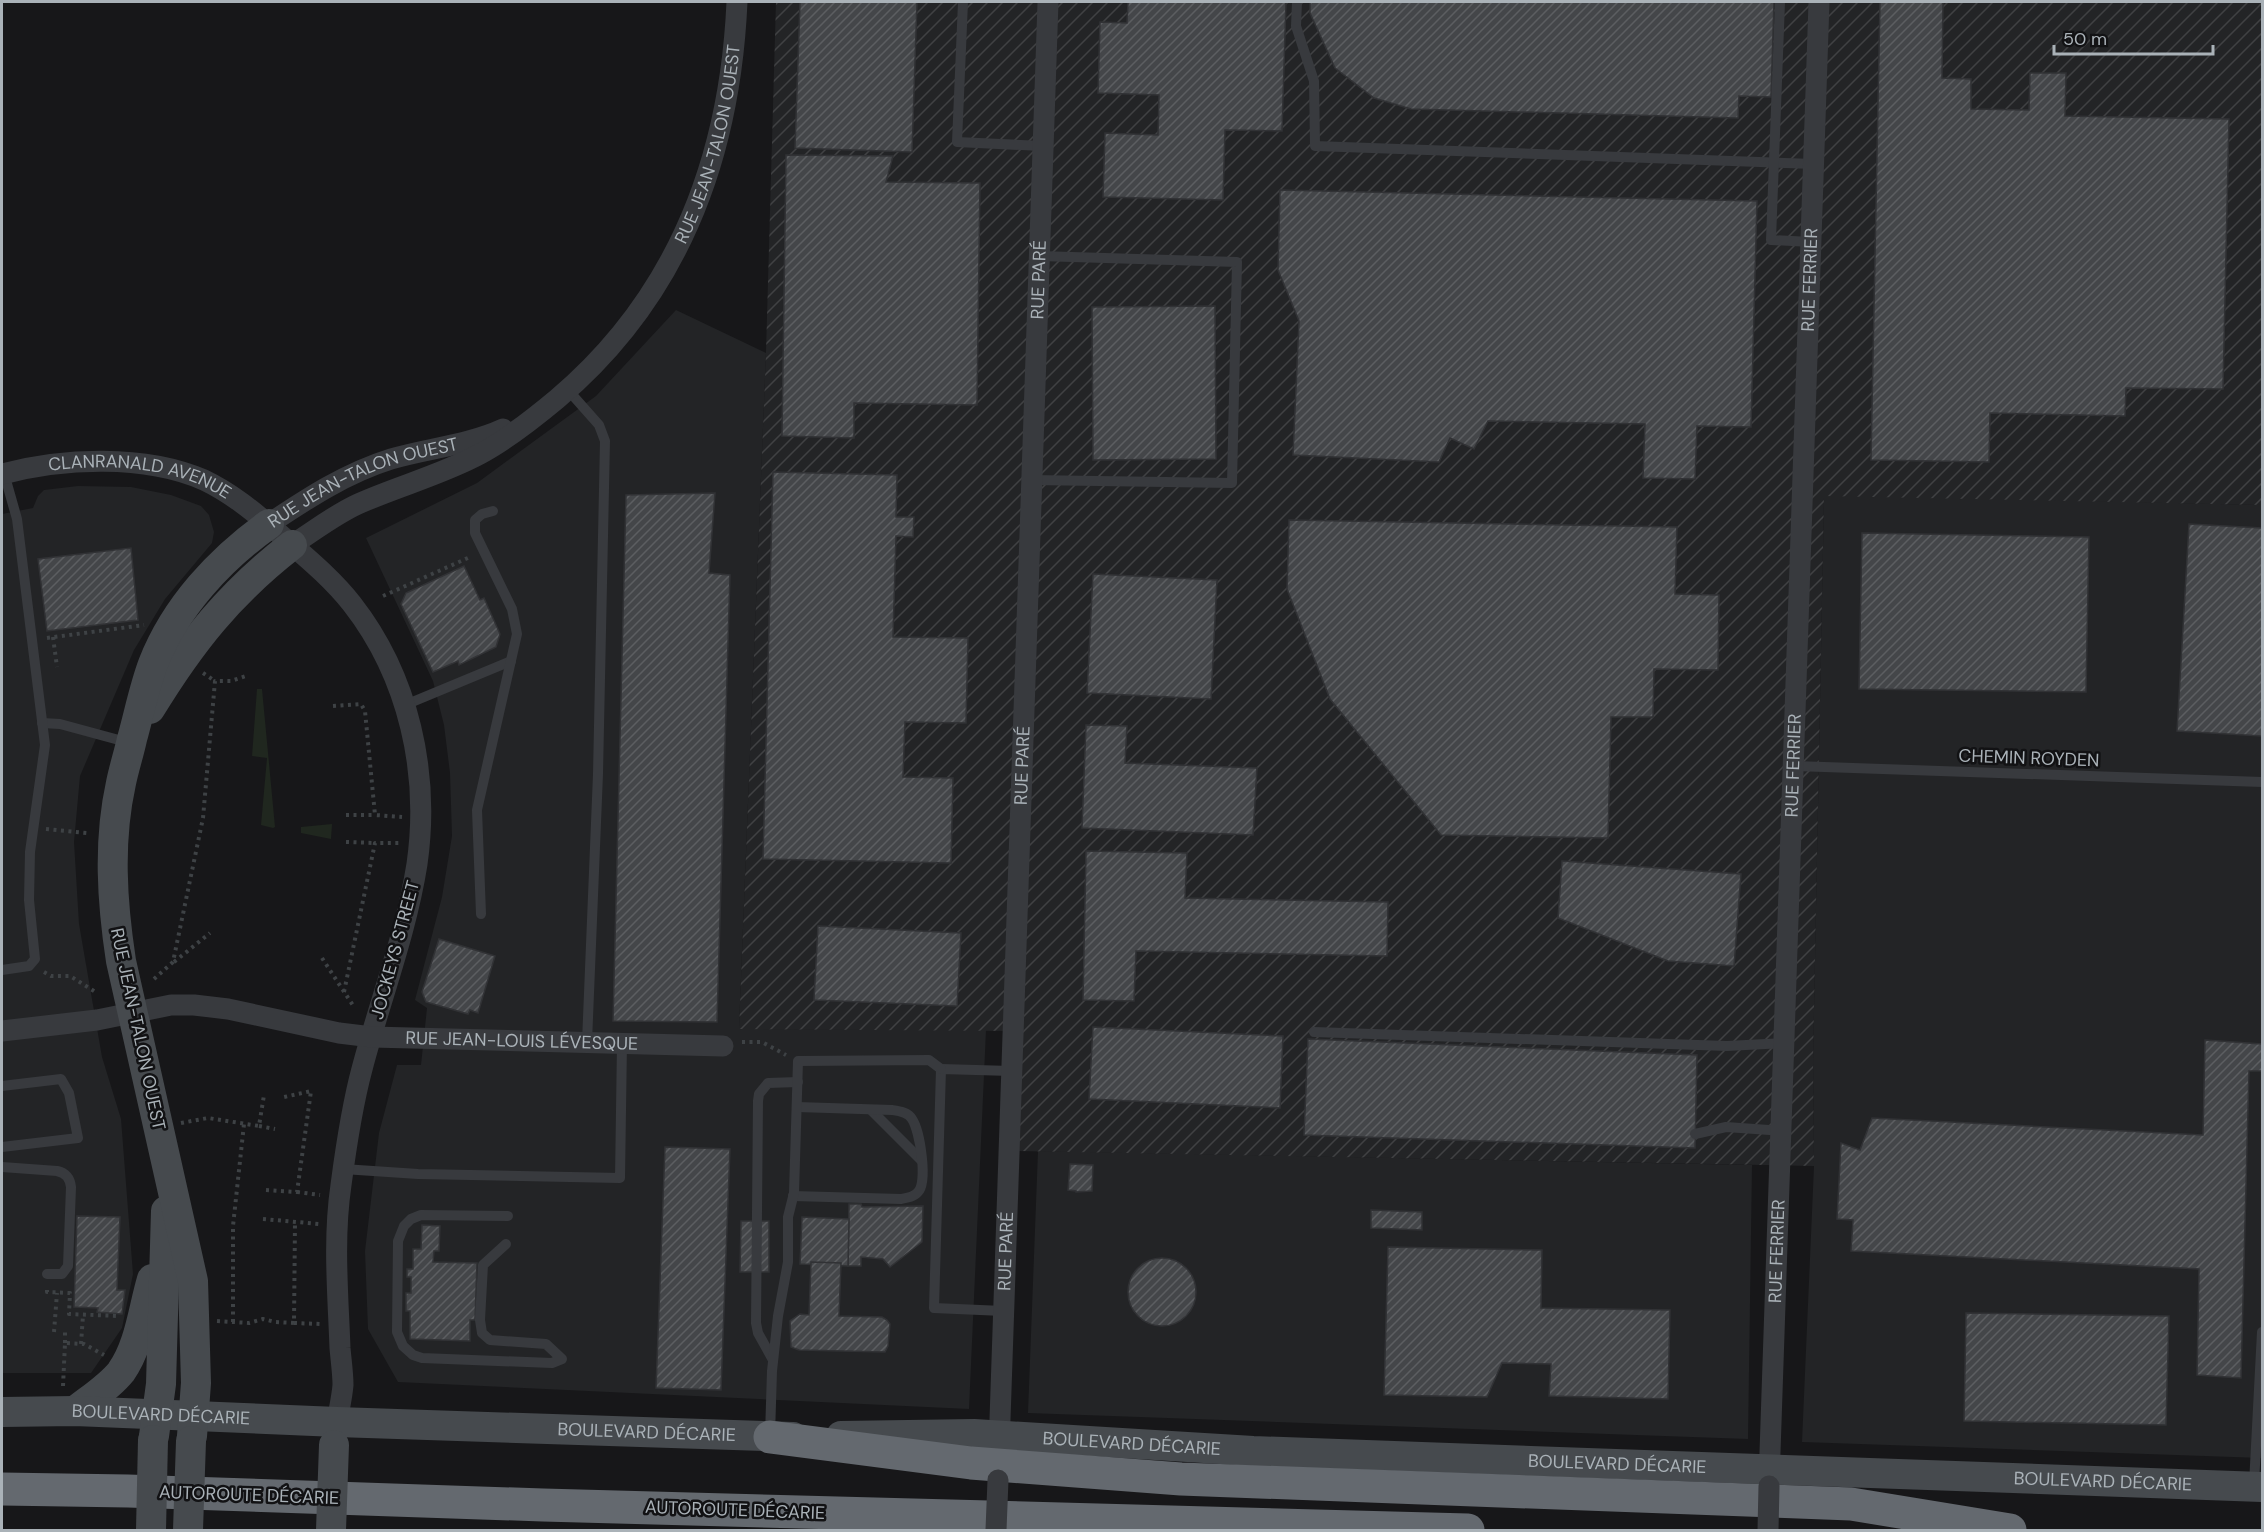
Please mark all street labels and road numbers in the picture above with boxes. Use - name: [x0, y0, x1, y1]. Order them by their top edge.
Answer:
- street label: RUE JEAN-TALON OUEST: [669, 43, 746, 248]
- street label: RUE FERRIER: [1796, 227, 1823, 332]
- street label: RUE PARÉ: [1025, 240, 1052, 320]
- street label: RUE JEAN-TALON OUEST: [263, 432, 460, 533]
- street label: CLANRANALD AVENUE: [47, 449, 236, 505]
- street label: RUE FERRIER: [1779, 713, 1807, 818]
- street label: RUE PARÉ: [1009, 725, 1035, 805]
- street label: CHEMIN ROYDEN: [1958, 744, 2100, 772]
- street label: JOCKEYS STREET: [365, 878, 425, 1022]
- street label: RUE JEAN-TALON OUEST: [105, 926, 171, 1132]
- street label: RUE JEAN-LOUIS LÉVESQUE: [405, 1026, 638, 1056]
- street label: RUE FERRIER: [1763, 1199, 1791, 1303]
- street label: RUE PARÉ: [992, 1211, 1019, 1291]
- street label: BOULEVARD DÉCARIE: [71, 1399, 251, 1430]
- street label: BOULEVARD DÉCARIE: [557, 1417, 736, 1447]
- street label: BOULEVARD DÉCARIE: [1042, 1426, 1222, 1461]
- street label: BOULEVARD DÉCARIE: [1528, 1449, 1707, 1479]
- street label: BOULEVARD DÉCARIE: [2013, 1466, 2193, 1497]
- street label: AUTOROUTE DÉCARIE: [159, 1480, 339, 1510]
- street label: AUTOROUTE DÉCARIE: [645, 1495, 825, 1525]

